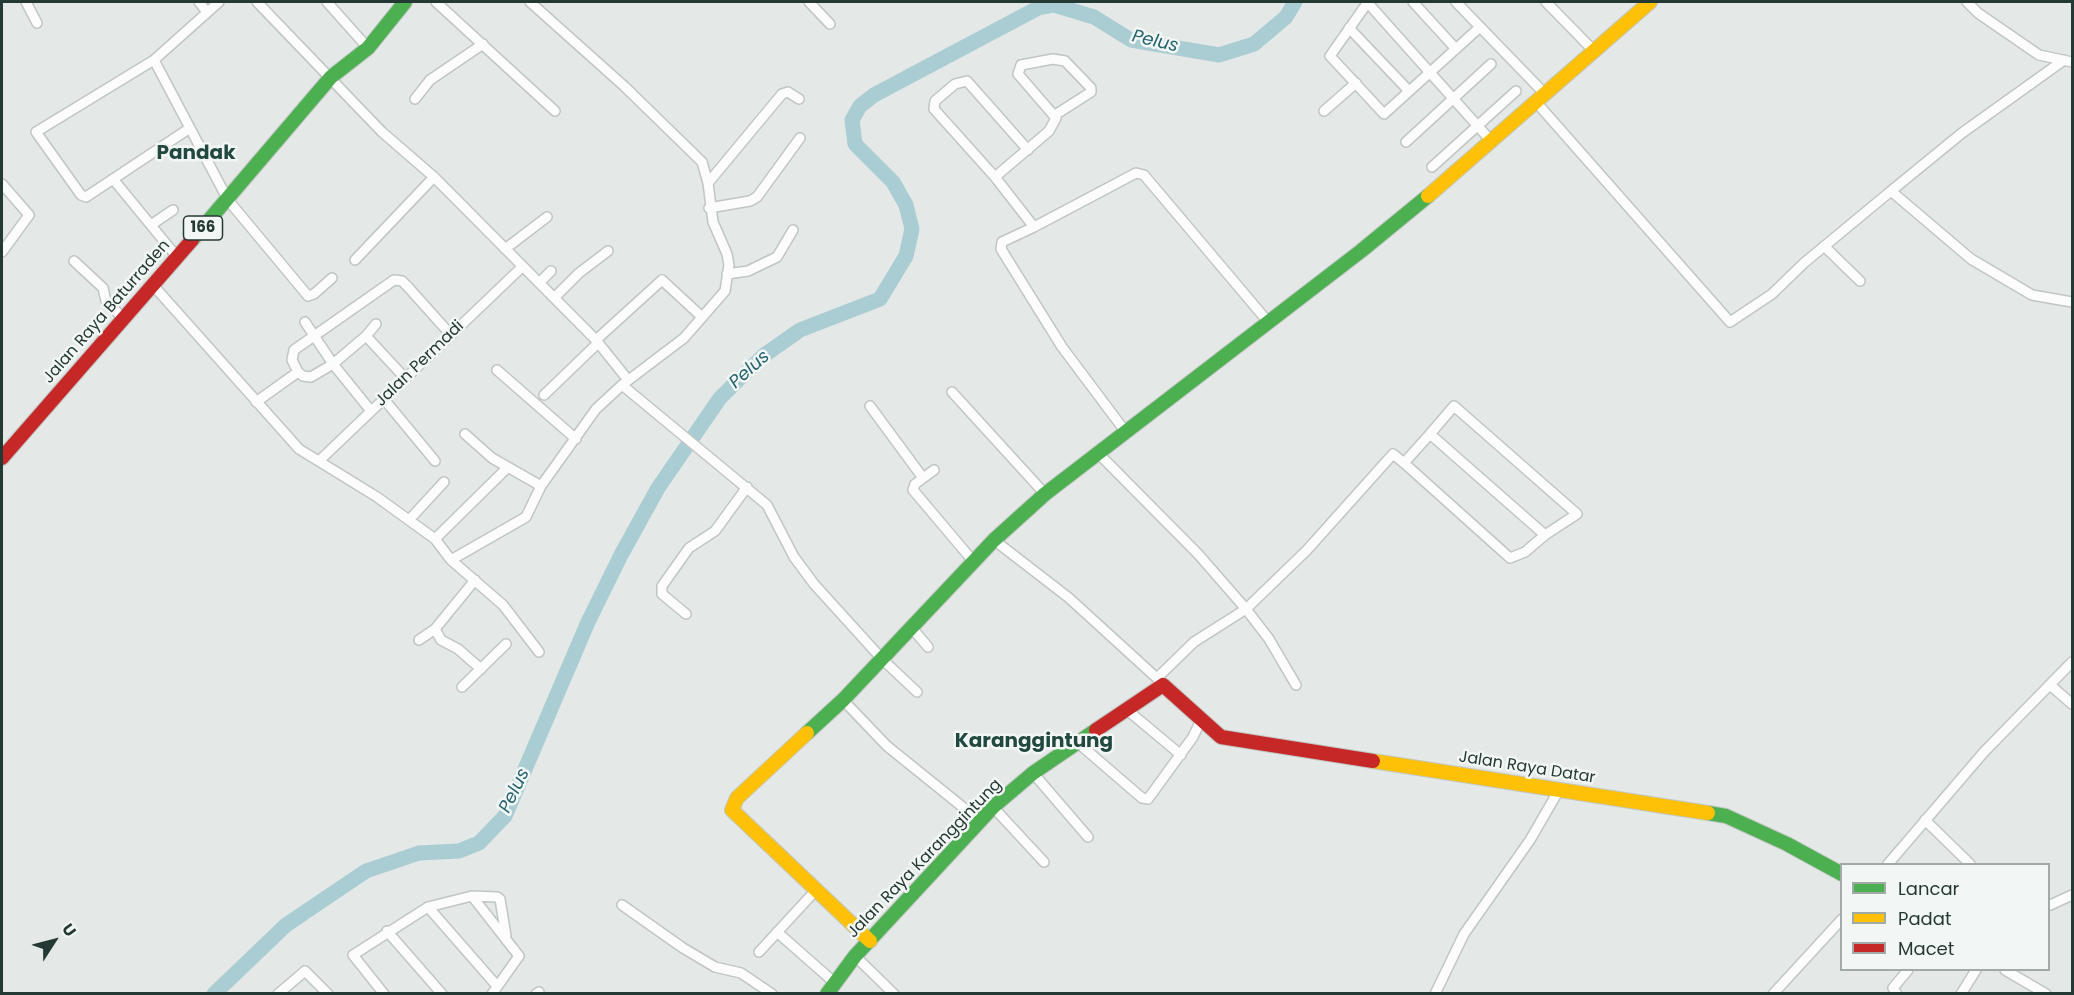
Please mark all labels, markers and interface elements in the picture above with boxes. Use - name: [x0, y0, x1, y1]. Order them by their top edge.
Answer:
- water label: Pelus: [1130, 26, 1180, 58]
- district label: Pandak: [156, 142, 236, 166]
- road number: 166: [184, 216, 222, 240]
- street label: Jalan Raya Baturraden: [40, 236, 174, 388]
- street label: Jalan Permadi: [372, 317, 468, 411]
- water label: Pelus: [725, 346, 775, 394]
- district label: Karanggintung: [955, 730, 1113, 754]
- street label: Jalan Raya Datar: [1457, 748, 1597, 788]
- water label: Pelus: [495, 765, 535, 817]
- street label: Jalan Raya Karanggintung: [844, 776, 1006, 942]
- legend: [1840, 863, 2050, 971]
- text: Lancar: [1898, 876, 1959, 901]
- text: Padat: [1898, 906, 1951, 931]
- north arrow: [24, 911, 84, 971]
- text: U: [56, 919, 82, 941]
- text: Macet: [1898, 936, 1954, 961]

